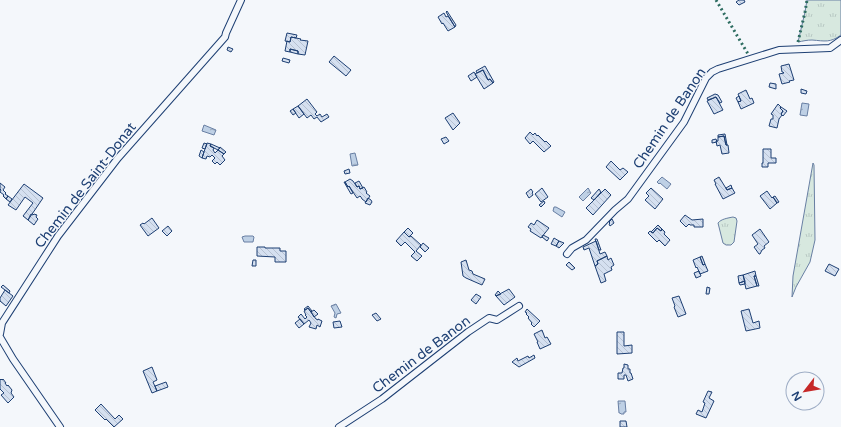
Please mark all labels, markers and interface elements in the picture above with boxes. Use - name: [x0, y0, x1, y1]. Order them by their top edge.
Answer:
- street label: Chemin de Banon: [629, 65, 710, 172]
- street label: Chemin de Saint-Donat: [31, 119, 140, 252]
- street label: Chemin de Banon: [369, 312, 474, 397]
- north arrow: [785, 371, 825, 411]
- text: N: [789, 389, 805, 403]

